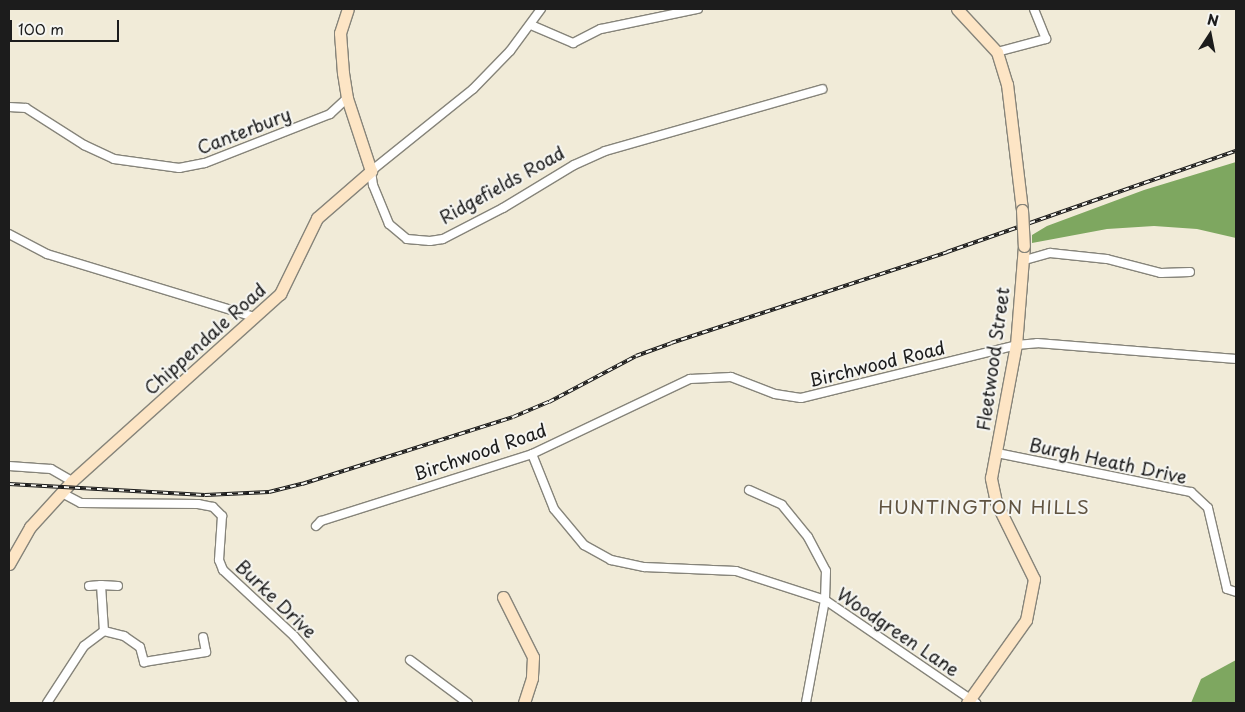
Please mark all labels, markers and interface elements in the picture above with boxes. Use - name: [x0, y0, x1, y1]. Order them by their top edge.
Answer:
- text: N: [1206, 8, 1220, 31]
- scale bar: [12, 10, 121, 42]
- north arrow: [1185, 10, 1235, 60]
- text: 100 m: [18, 17, 64, 40]
- street label: Canterbury: [194, 103, 294, 159]
- street label: Ridgefields Road: [435, 142, 569, 228]
- street label: Chippendale Road: [139, 278, 271, 400]
- street label: Fleetwood Street: [972, 286, 1014, 432]
- street label: Birchwood Road: [807, 337, 947, 391]
- street label: Birchwood Road: [410, 419, 550, 485]
- street label: Burgh Heath Drive: [1026, 434, 1190, 488]
- district label: HUNTINGTON HILLS: [877, 496, 1091, 518]
- street label: Burke Drive: [231, 555, 321, 643]
- street label: Woodgreen Lane: [832, 583, 964, 681]

